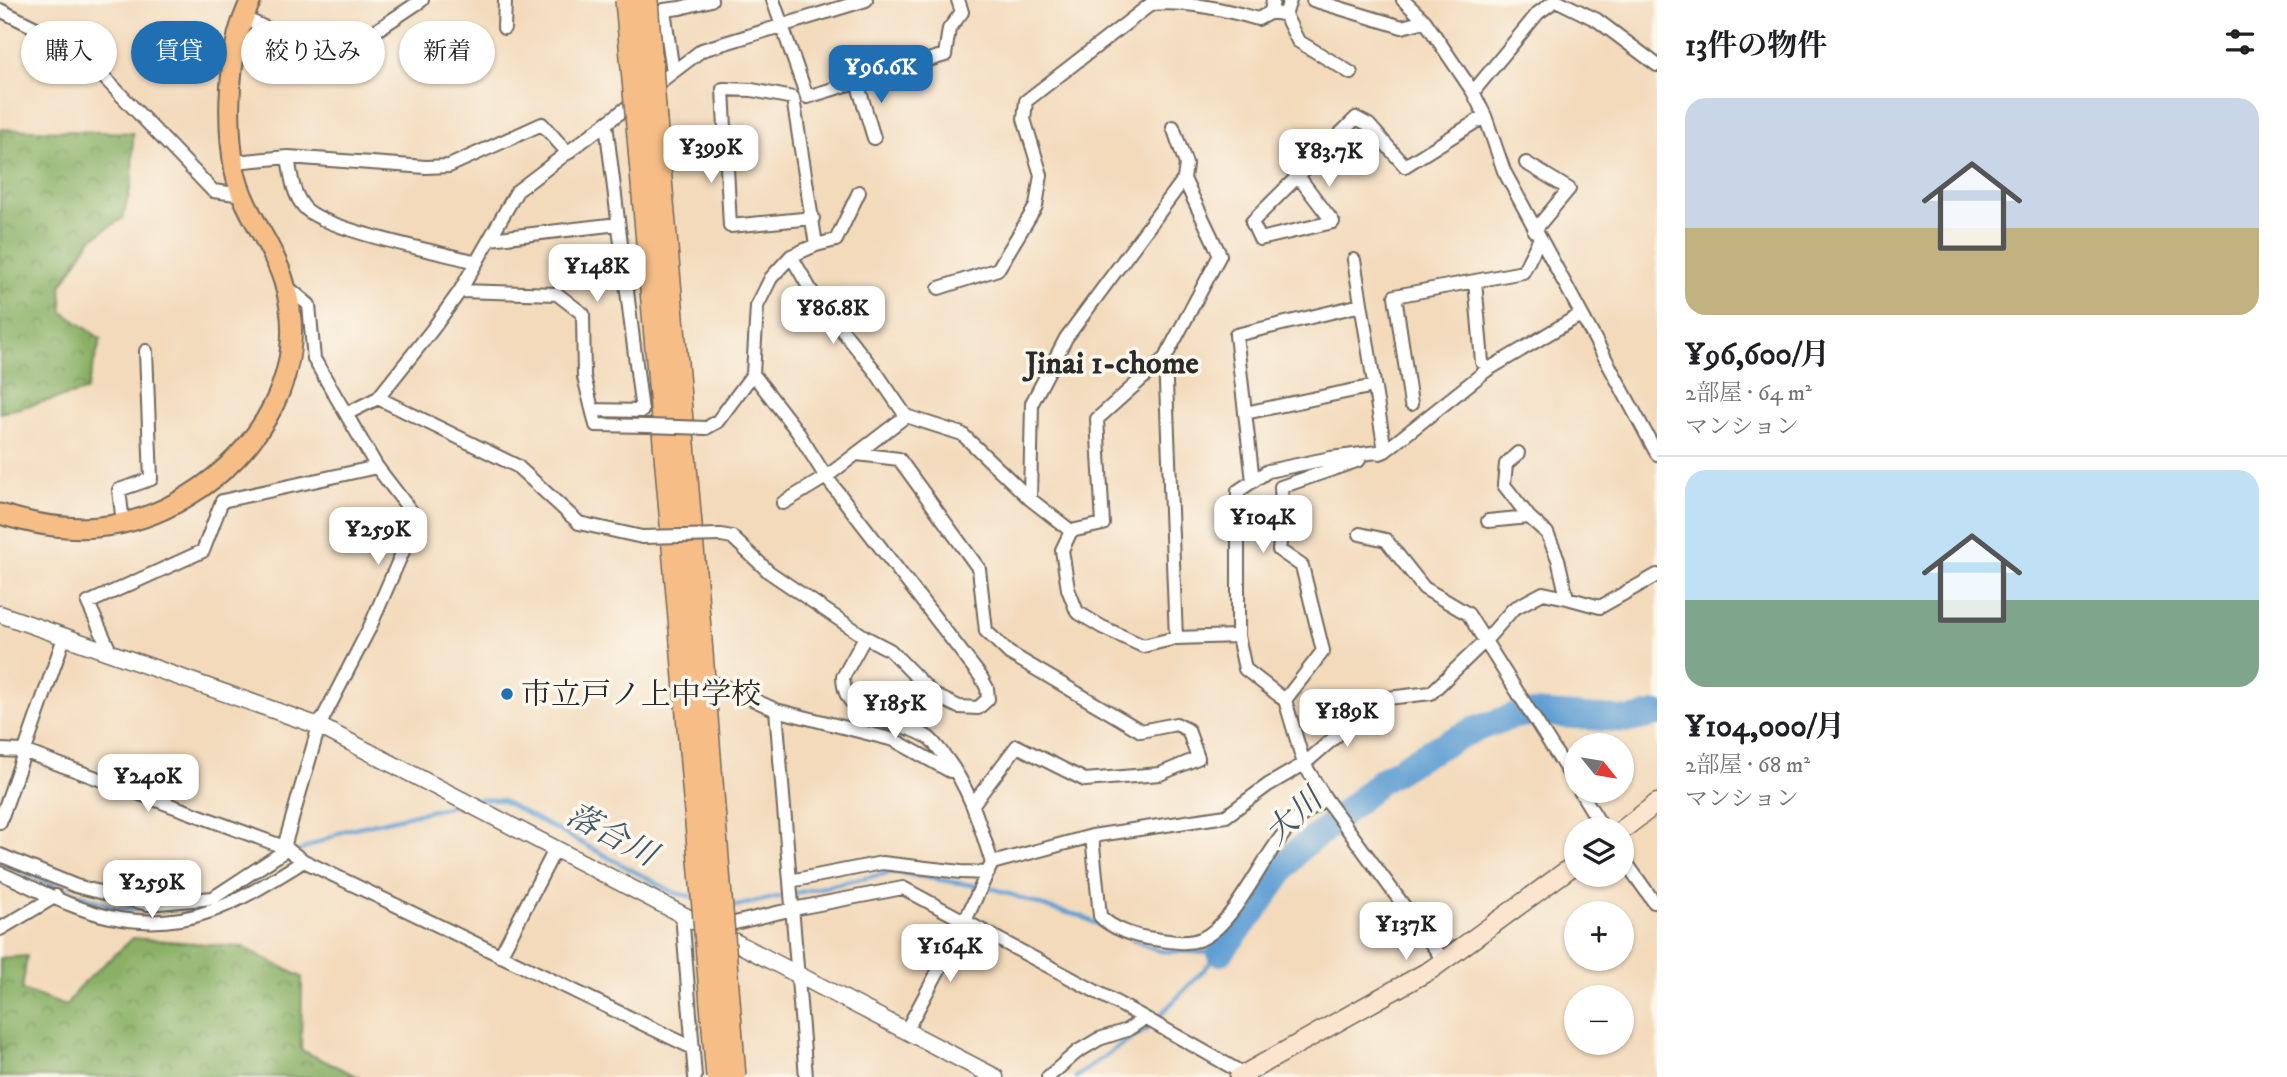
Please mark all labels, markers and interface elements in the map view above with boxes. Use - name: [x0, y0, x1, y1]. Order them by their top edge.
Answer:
- chip: 購入: [21, 21, 117, 84]
- chip: 賃貸: [131, 21, 227, 84]
- chip: 絞り込み: [241, 21, 385, 84]
- chip: 新着: [399, 21, 495, 84]
- icon: filters: [2221, 23, 2259, 61]
- text: 13件の物件: [1685, 28, 1827, 65]
- pin: ¥96.6K: [824, 46, 938, 105]
- text: ¥96.6K: [845, 53, 917, 82]
- pin: ¥399K: [662, 125, 760, 185]
- pin: ¥83.7K: [1272, 130, 1386, 189]
- text: ¥399K: [679, 133, 743, 162]
- text: ¥83.7K: [1295, 137, 1363, 166]
- icon: home: [1909, 143, 2035, 269]
- pin: ¥148K: [548, 244, 646, 304]
- text: ¥148K: [565, 252, 629, 281]
- pin: ¥86.8K: [776, 286, 890, 346]
- text: ¥86.8K: [797, 294, 869, 323]
- text: ¥96,600/月: [1685, 337, 1830, 374]
- district label: Jinai 1-chome: [1022, 344, 1199, 384]
- text: 2部屋 · 64 m²: [1685, 379, 1812, 408]
- text: マンション: [1685, 413, 1799, 442]
- pin: ¥104K: [1214, 496, 1312, 555]
- text: ¥104K: [1230, 503, 1296, 532]
- pin: ¥259K: [329, 508, 427, 567]
- text: ¥259K: [345, 515, 411, 544]
- icon: home: [1909, 515, 2035, 641]
- place label: 市立戸ノ上中学校: [521, 677, 761, 714]
- pin: ¥185K: [846, 682, 944, 741]
- marker: 市立戸ノ上中学校: [499, 686, 515, 702]
- text: ¥185K: [864, 689, 926, 718]
- pin: ¥189K: [1298, 690, 1396, 749]
- text: ¥189K: [1315, 697, 1379, 726]
- text: ¥104,000/月: [1685, 709, 1845, 746]
- north arrow: [1564, 733, 1634, 803]
- map controls: [1564, 733, 1634, 1055]
- text: 2部屋 · 68 m²: [1685, 751, 1810, 780]
- pin: ¥240K: [99, 754, 197, 814]
- text: ¥240K: [114, 762, 182, 791]
- water label: 大川: [1257, 779, 1334, 854]
- text: マンション: [1685, 785, 1799, 814]
- water label: 落合川: [559, 796, 665, 877]
- button: layers: [1564, 817, 1634, 887]
- pin: ¥259K: [103, 860, 201, 920]
- text: ¥259K: [119, 868, 185, 897]
- button: +: [1564, 901, 1634, 971]
- pin: ¥137K: [1357, 902, 1455, 962]
- text: ¥137K: [1376, 910, 1436, 939]
- pin: ¥164K: [901, 925, 999, 984]
- text: ¥164K: [917, 932, 983, 961]
- button: −: [1564, 985, 1634, 1055]

